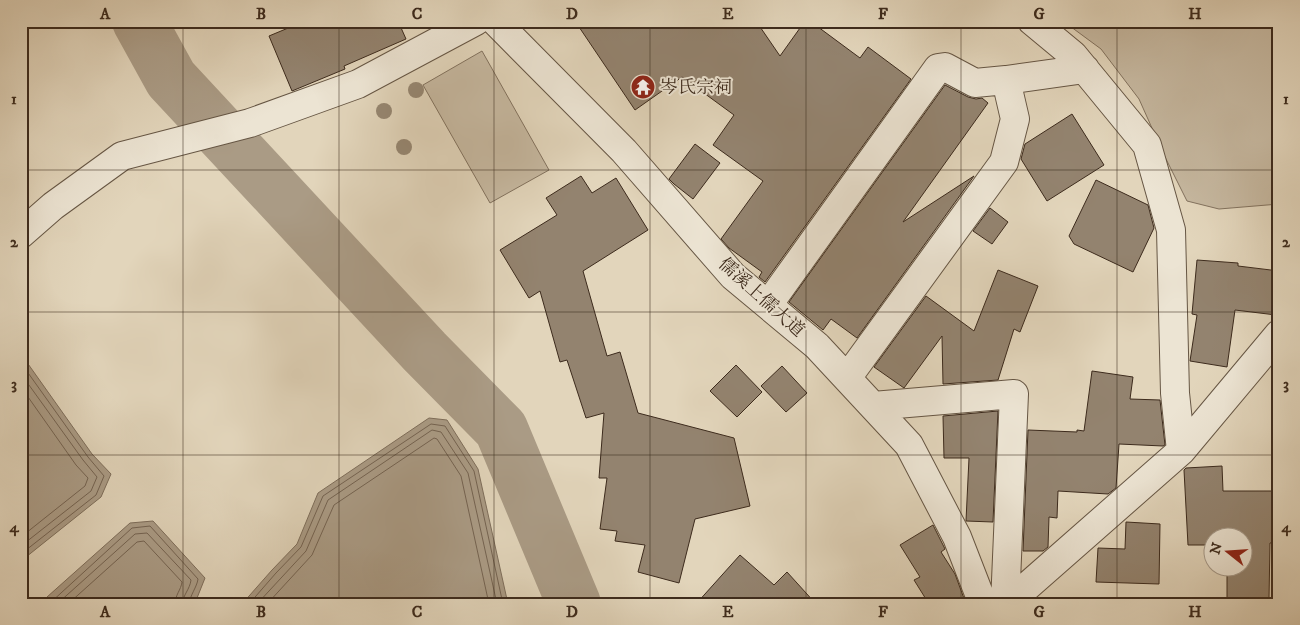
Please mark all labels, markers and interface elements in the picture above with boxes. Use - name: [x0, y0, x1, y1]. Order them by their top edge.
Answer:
- text: A: [99, 4, 111, 24]
- text: B: [256, 4, 266, 24]
- text: C: [412, 4, 422, 24]
- text: D: [566, 4, 578, 24]
- text: E: [722, 4, 734, 24]
- text: F: [878, 4, 888, 24]
- text: G: [1033, 4, 1045, 24]
- text: H: [1188, 4, 1202, 24]
- temple icon: 岑氏宗祠: [630, 74, 656, 100]
- place label: 岑氏宗祠: [660, 77, 732, 99]
- text: 1: [11, 89, 17, 109]
- text: 1: [1283, 89, 1289, 109]
- text: 2: [10, 232, 19, 252]
- text: 2: [1282, 232, 1291, 252]
- street label: 儒溪上儒大道: [714, 253, 809, 342]
- text: 3: [11, 374, 17, 394]
- text: 3: [1283, 374, 1289, 394]
- text: 4: [8, 517, 19, 537]
- text: 4: [1280, 517, 1291, 537]
- north arrow: [1202, 528, 1252, 578]
- text: N: [1206, 540, 1227, 557]
- text: A: [99, 602, 111, 622]
- text: B: [256, 602, 266, 622]
- text: C: [412, 602, 422, 622]
- text: D: [566, 602, 578, 622]
- text: E: [722, 602, 734, 622]
- text: F: [878, 602, 888, 622]
- text: G: [1033, 602, 1045, 622]
- text: H: [1188, 602, 1202, 622]

